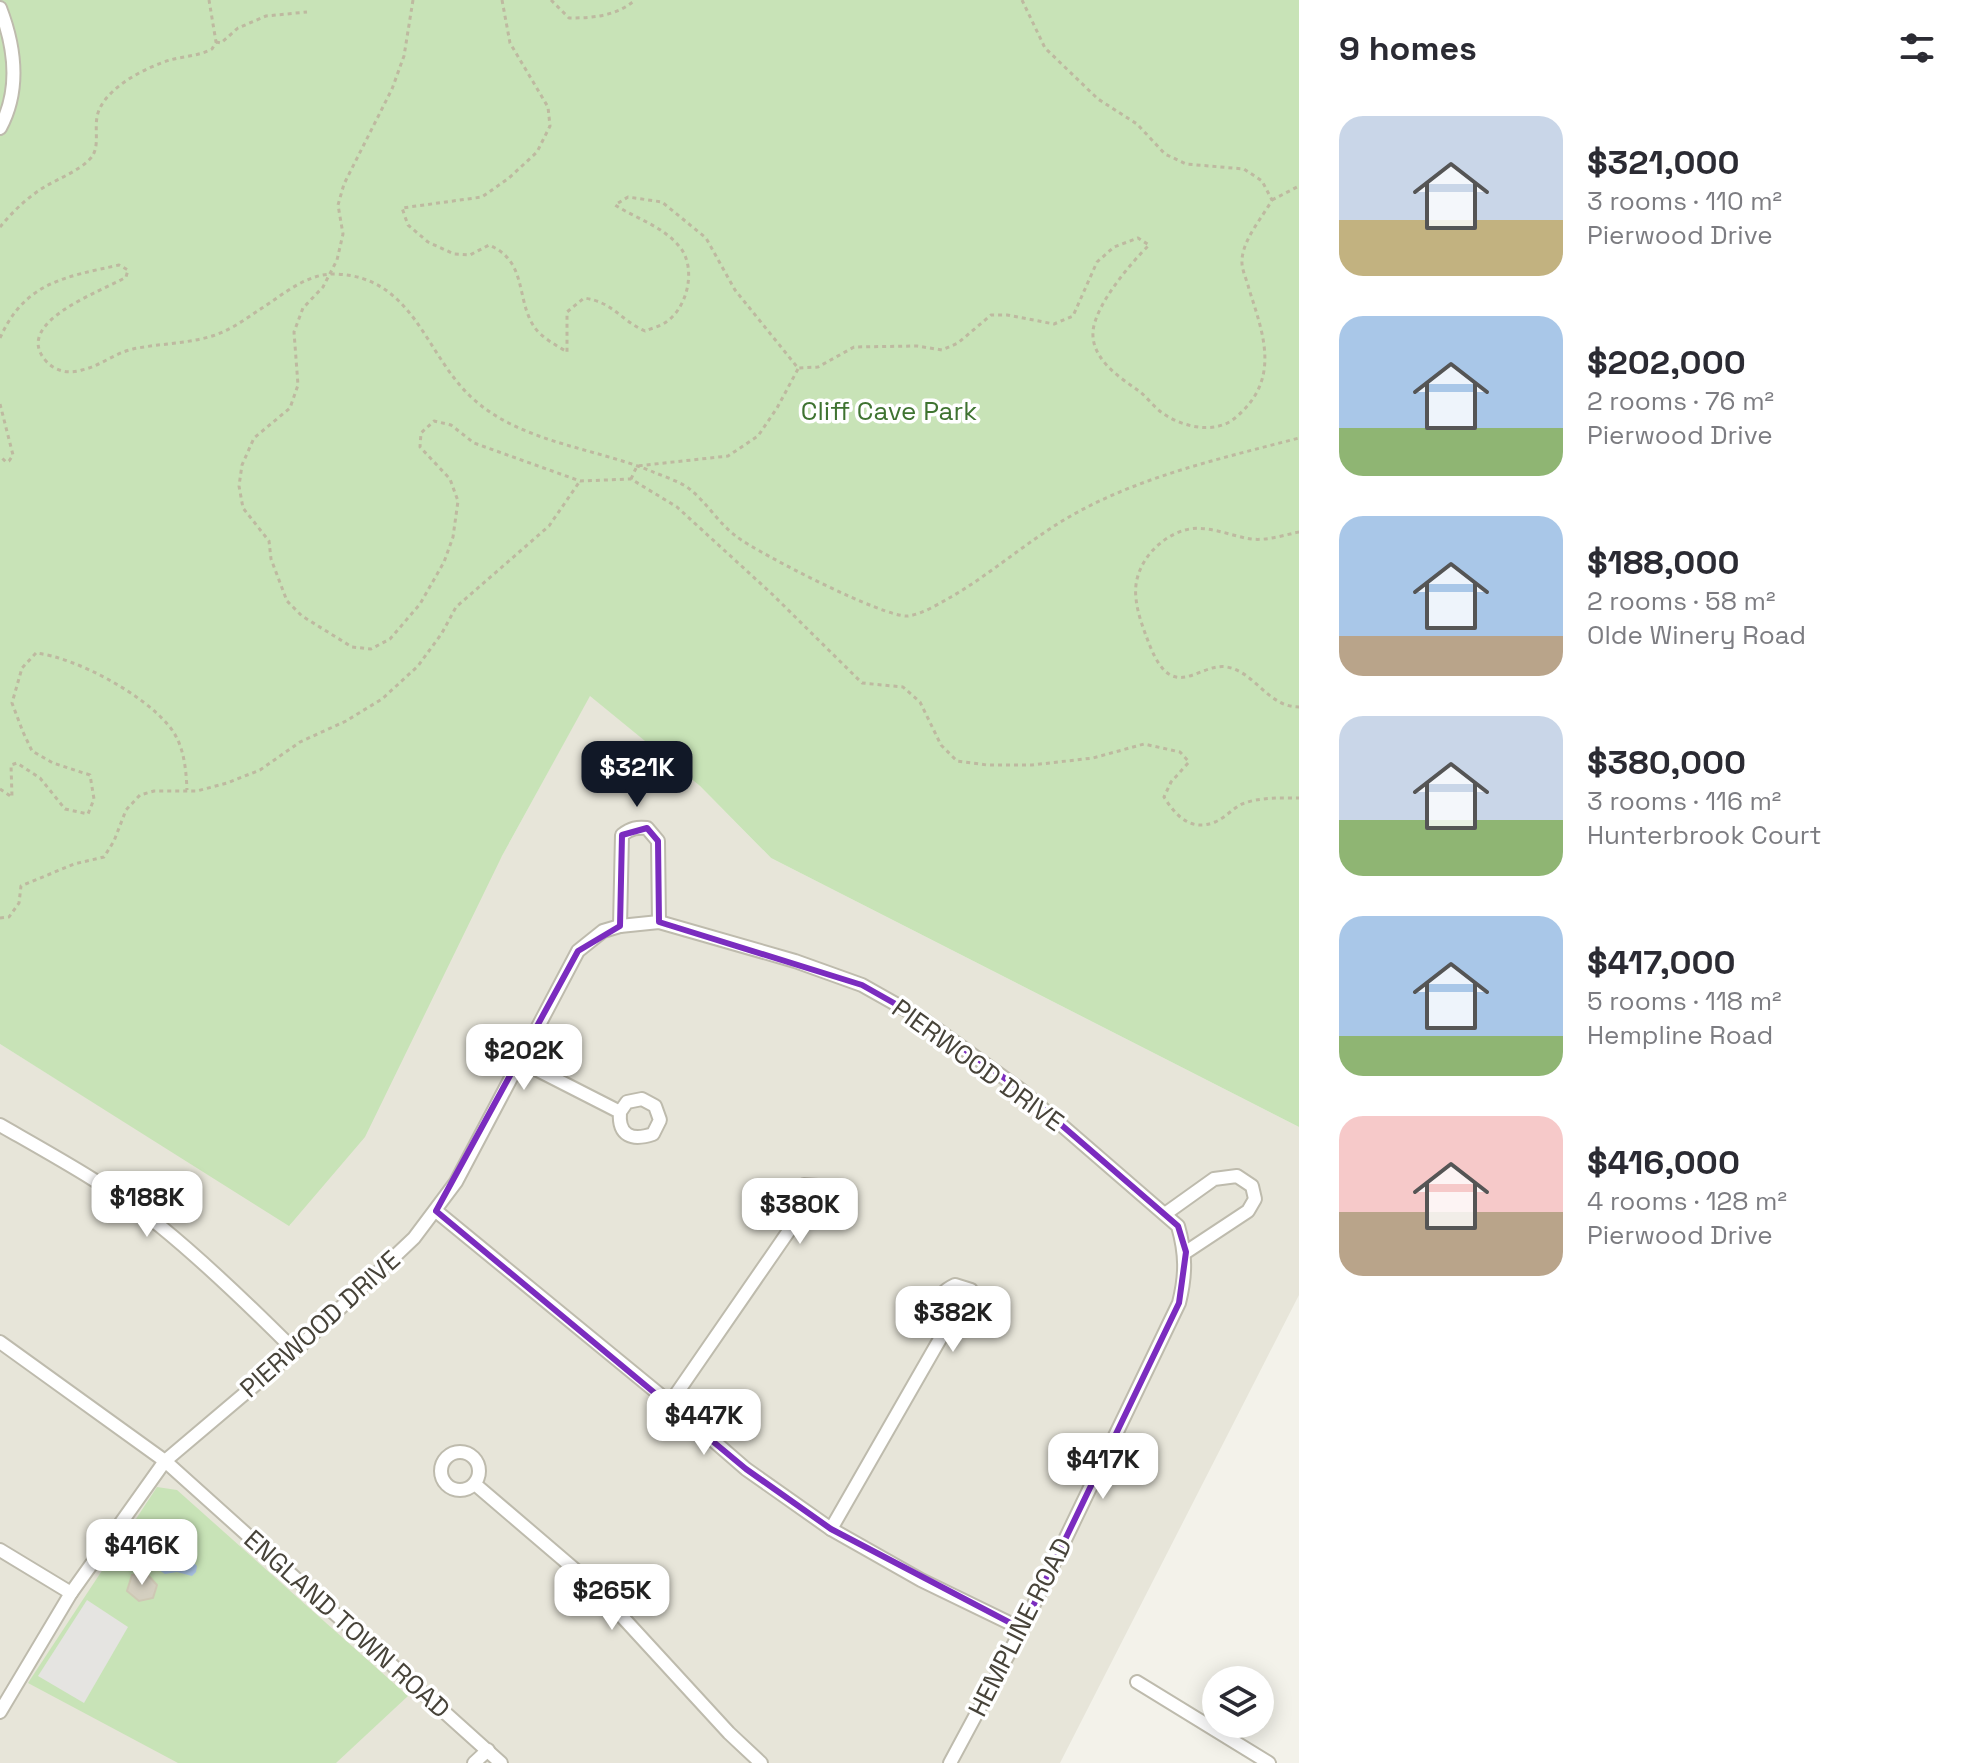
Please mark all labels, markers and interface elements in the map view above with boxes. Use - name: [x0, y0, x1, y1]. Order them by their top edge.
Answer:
- icon: filters: [1895, 26, 1939, 70]
- text: 9 homes: [1339, 27, 1477, 70]
- text: $321,000: [1587, 141, 1740, 184]
- icon: home: [1403, 148, 1499, 244]
- text: 3 rooms · 110 m²: [1587, 184, 1782, 218]
- text: Pierwood Drive: [1587, 218, 1773, 252]
- text: $202,000: [1587, 341, 1746, 384]
- icon: home: [1403, 348, 1499, 444]
- text: 2 rooms · 76 m²: [1587, 384, 1774, 418]
- park label: Cliff Cave Park: [801, 394, 977, 428]
- text: Pierwood Drive: [1587, 418, 1773, 452]
- text: $188,000: [1587, 541, 1739, 584]
- icon: home: [1403, 548, 1499, 644]
- text: 2 rooms · 58 m²: [1587, 584, 1775, 618]
- text: Olde Winery Road: [1587, 618, 1806, 652]
- pin: $321K: [581, 741, 693, 809]
- text: $380,000: [1587, 741, 1746, 784]
- icon: home: [1403, 748, 1499, 844]
- text: $321K: [599, 750, 675, 784]
- text: 3 rooms · 116 m²: [1587, 784, 1781, 818]
- text: Hunterbrook Court: [1587, 818, 1822, 852]
- text: $417,000: [1587, 941, 1736, 984]
- icon: home: [1403, 948, 1499, 1044]
- text: 5 rooms · 118 m²: [1587, 984, 1782, 1018]
- street label: PIERWOOD DRIVE: [885, 991, 1071, 1139]
- text: Hempline Road: [1587, 1018, 1773, 1052]
- pin: $202K: [468, 1024, 580, 1092]
- text: $202K: [484, 1033, 564, 1067]
- text: $416,000: [1587, 1141, 1740, 1184]
- icon: home: [1403, 1148, 1499, 1244]
- pin: $188K: [91, 1171, 203, 1239]
- pin: $380K: [744, 1178, 856, 1246]
- text: $188K: [110, 1180, 184, 1214]
- text: 4 rooms · 128 m²: [1587, 1184, 1787, 1218]
- text: $380K: [760, 1187, 840, 1221]
- text: Pierwood Drive: [1587, 1218, 1773, 1252]
- street label: PIERWOOD DRIVE: [233, 1243, 407, 1405]
- pin: $382K: [897, 1286, 1009, 1354]
- text: $382K: [914, 1295, 992, 1329]
- pin: $447K: [648, 1389, 760, 1457]
- text: $447K: [665, 1398, 743, 1432]
- pin: $417K: [1047, 1433, 1159, 1501]
- text: $417K: [1066, 1442, 1140, 1476]
- pin: $416K: [86, 1519, 198, 1587]
- street label: ENGLAND TOWN ROAD: [237, 1522, 457, 1726]
- text: $416K: [104, 1528, 180, 1562]
- street label: HEMPLINE ROAD: [960, 1532, 1080, 1722]
- pin: $265K: [556, 1564, 668, 1632]
- text: $265K: [572, 1573, 652, 1607]
- map controls: [1202, 1666, 1274, 1738]
- button: layers: [1202, 1666, 1274, 1738]

